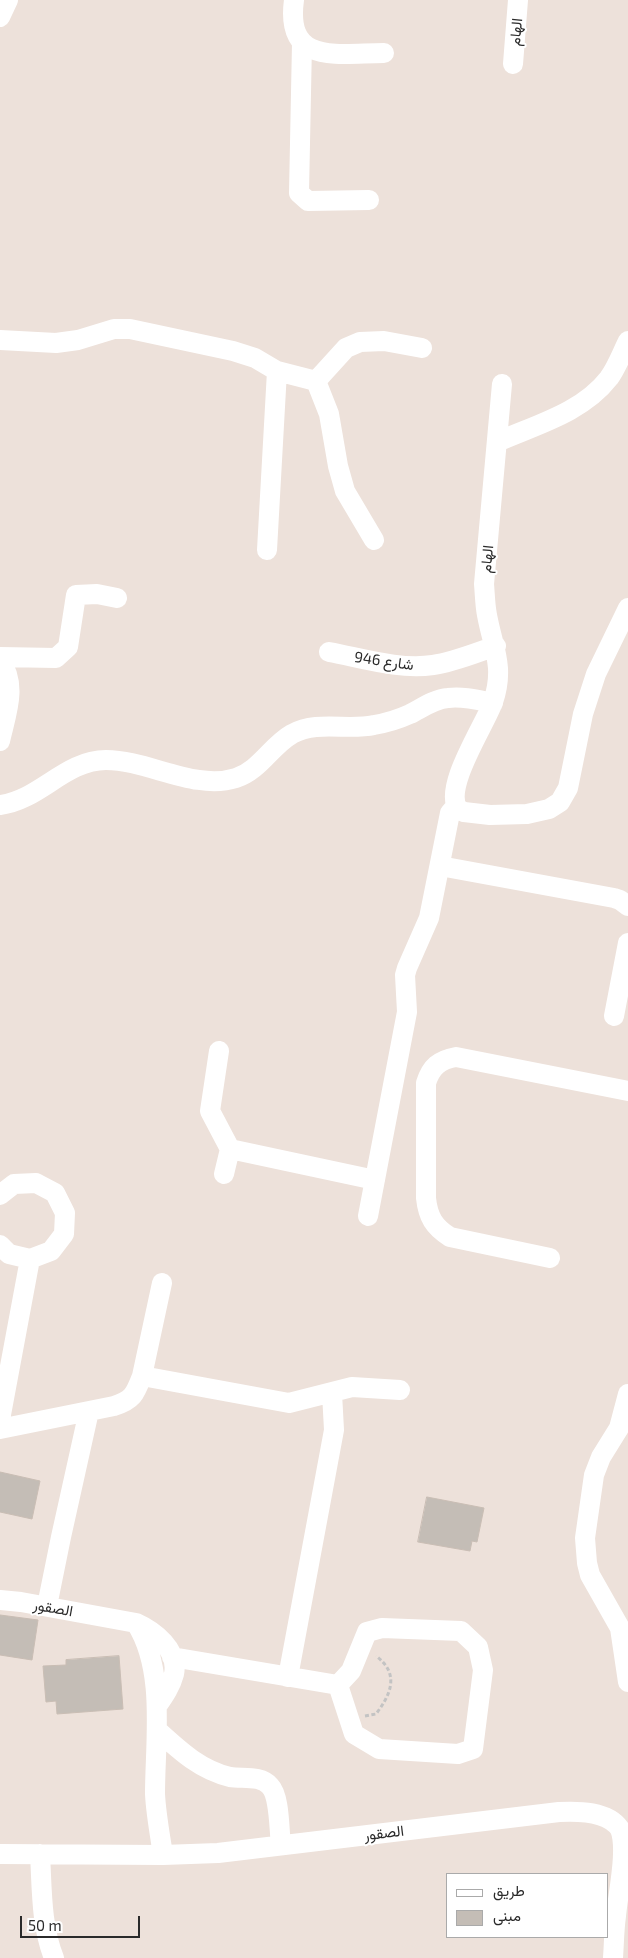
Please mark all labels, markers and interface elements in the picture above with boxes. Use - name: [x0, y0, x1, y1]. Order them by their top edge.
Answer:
- street label: الهام: [506, 17, 526, 47]
- street label: الهام: [477, 544, 497, 574]
- street label: شارع 946: [353, 648, 415, 674]
- street label: الصقور: [32, 1596, 74, 1620]
- street label: الصقور: [363, 1822, 405, 1844]
- legend: [446, 1873, 608, 1938]
- text: طريق: [493, 1881, 525, 1899]
- scale bar: [22, 1906, 142, 1938]
- text: مبنى: [493, 1906, 521, 1924]
- text: 50 m: [28, 1916, 62, 1934]

